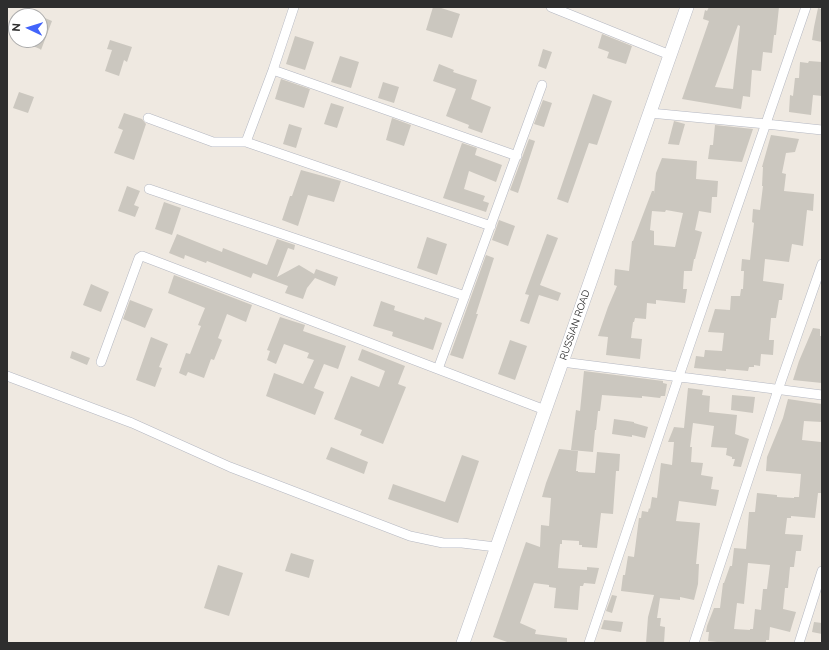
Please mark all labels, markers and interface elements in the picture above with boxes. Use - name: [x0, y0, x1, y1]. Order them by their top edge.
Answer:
- north arrow: [8, 8, 48, 48]
- text: N: [10, 23, 23, 32]
- street label: RUSSIAN ROAD: [557, 288, 593, 362]

